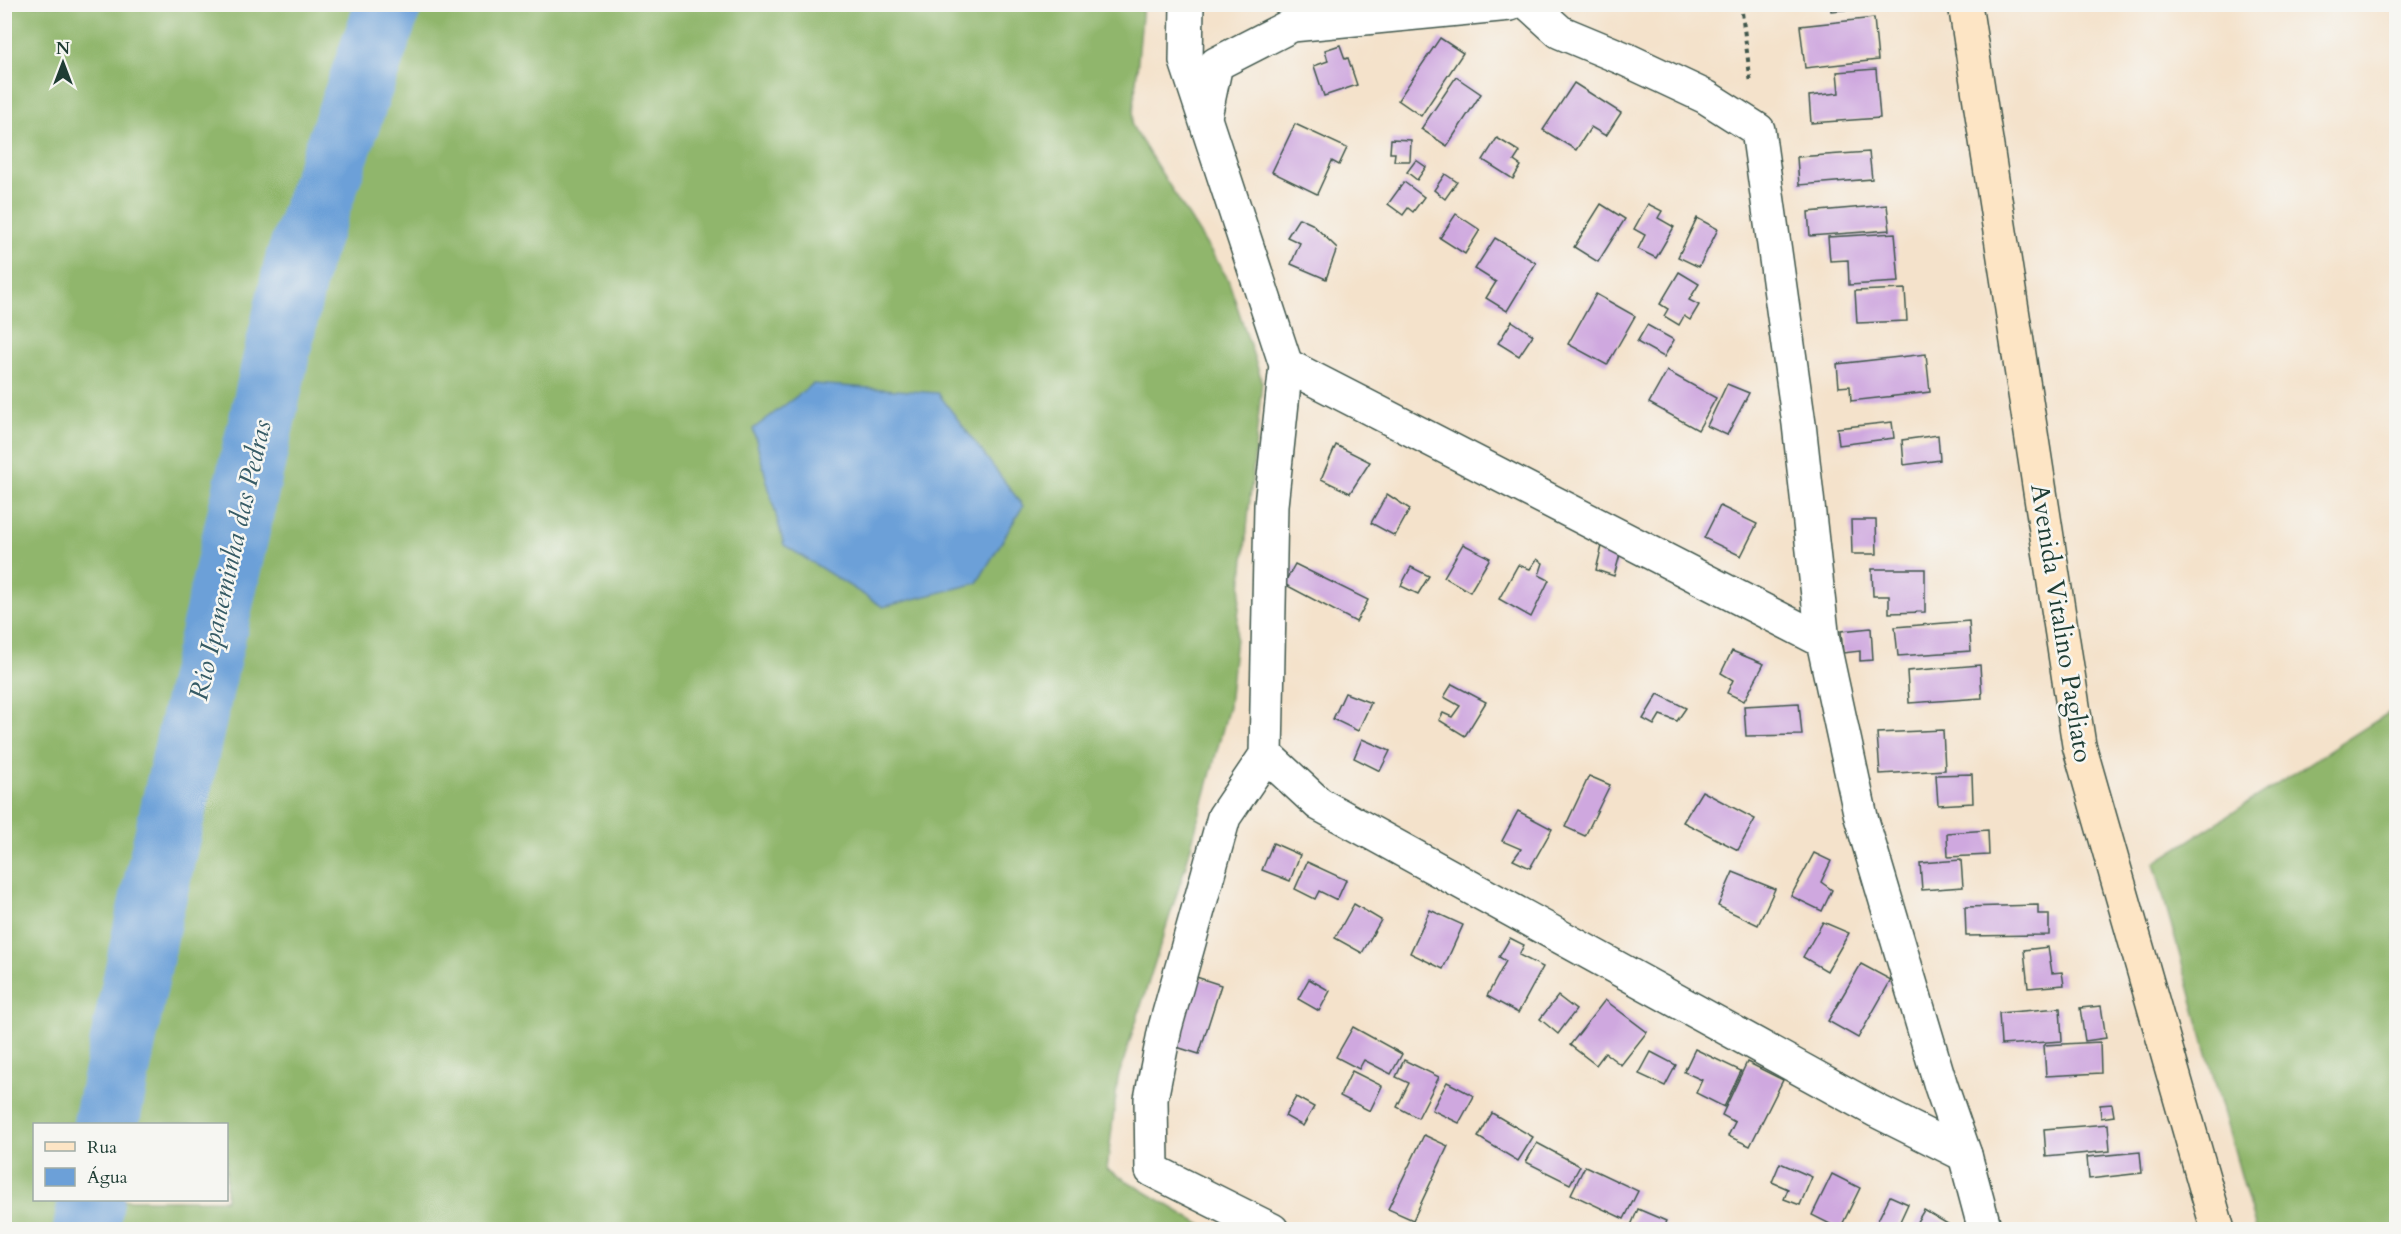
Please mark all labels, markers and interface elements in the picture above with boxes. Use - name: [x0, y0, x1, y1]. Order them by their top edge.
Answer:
- north arrow: [33, 33, 93, 93]
- text: N: [56, 38, 70, 60]
- water label: Rio Ipaneminha das Pedras: [180, 416, 281, 704]
- street label: Avenida Vitalino Pagliato: [2022, 481, 2101, 765]
- legend: [33, 1123, 228, 1201]
- text: Rua: [87, 1135, 117, 1160]
- text: Água: [87, 1165, 128, 1190]

